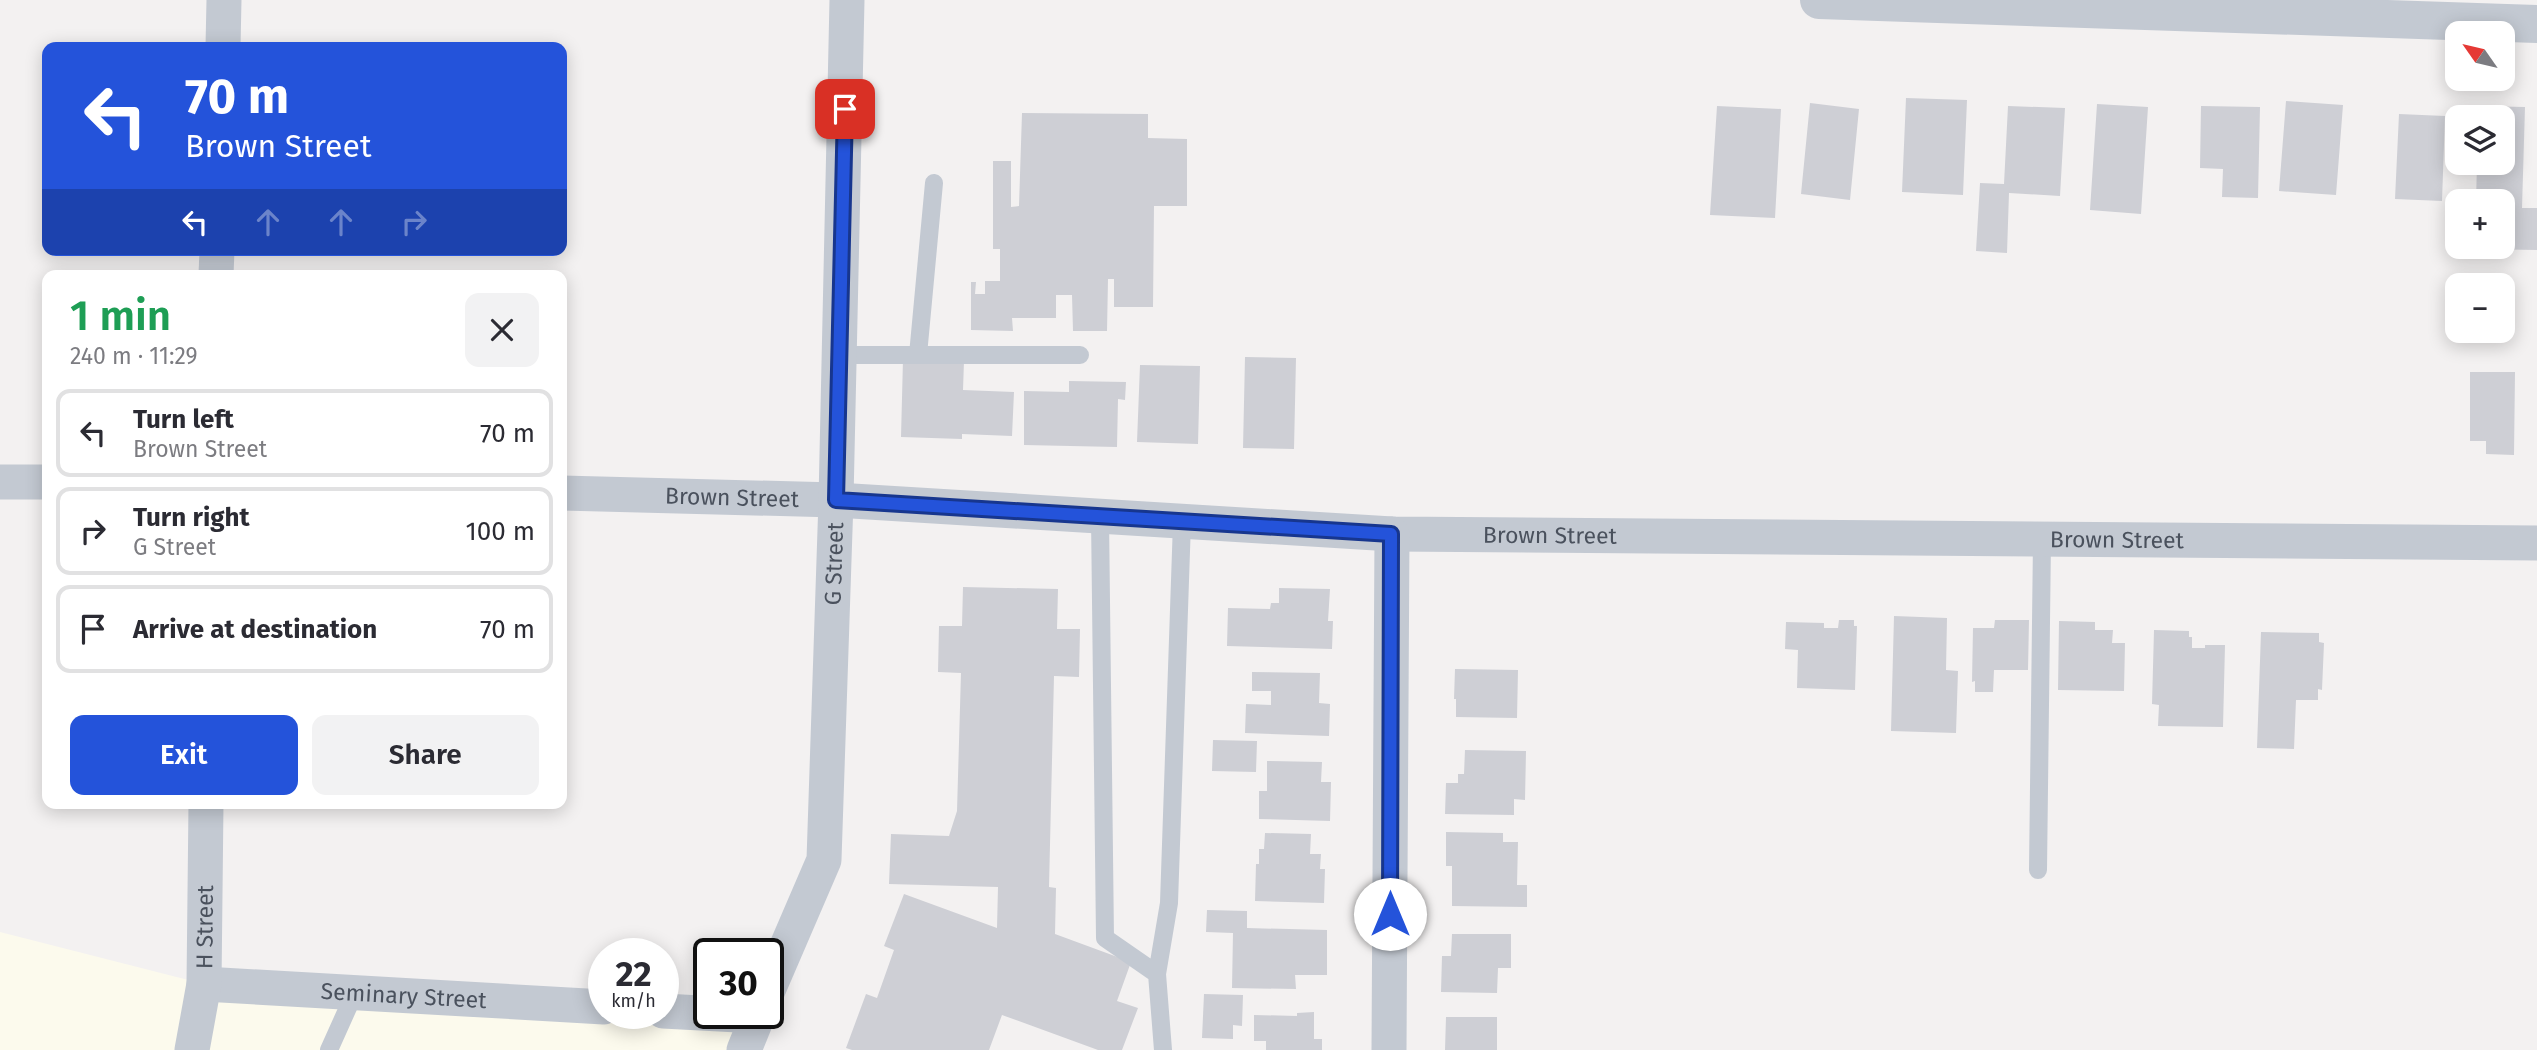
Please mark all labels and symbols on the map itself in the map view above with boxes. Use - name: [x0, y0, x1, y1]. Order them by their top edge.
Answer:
- north arrow: [2445, 21, 2515, 91]
- pin: [815, 79, 875, 139]
- street label: Brown Street: [665, 482, 800, 513]
- street label: G Street: [818, 521, 849, 606]
- street label: Brown Street: [1483, 521, 1618, 550]
- street label: Brown Street: [2050, 525, 2185, 554]
- position arrow: [1353, 877, 1427, 951]
- street label: H Street: [190, 884, 219, 969]
- speed limit sign: 30: [693, 938, 784, 1029]
- street label: Seminary Street: [320, 977, 488, 1014]

